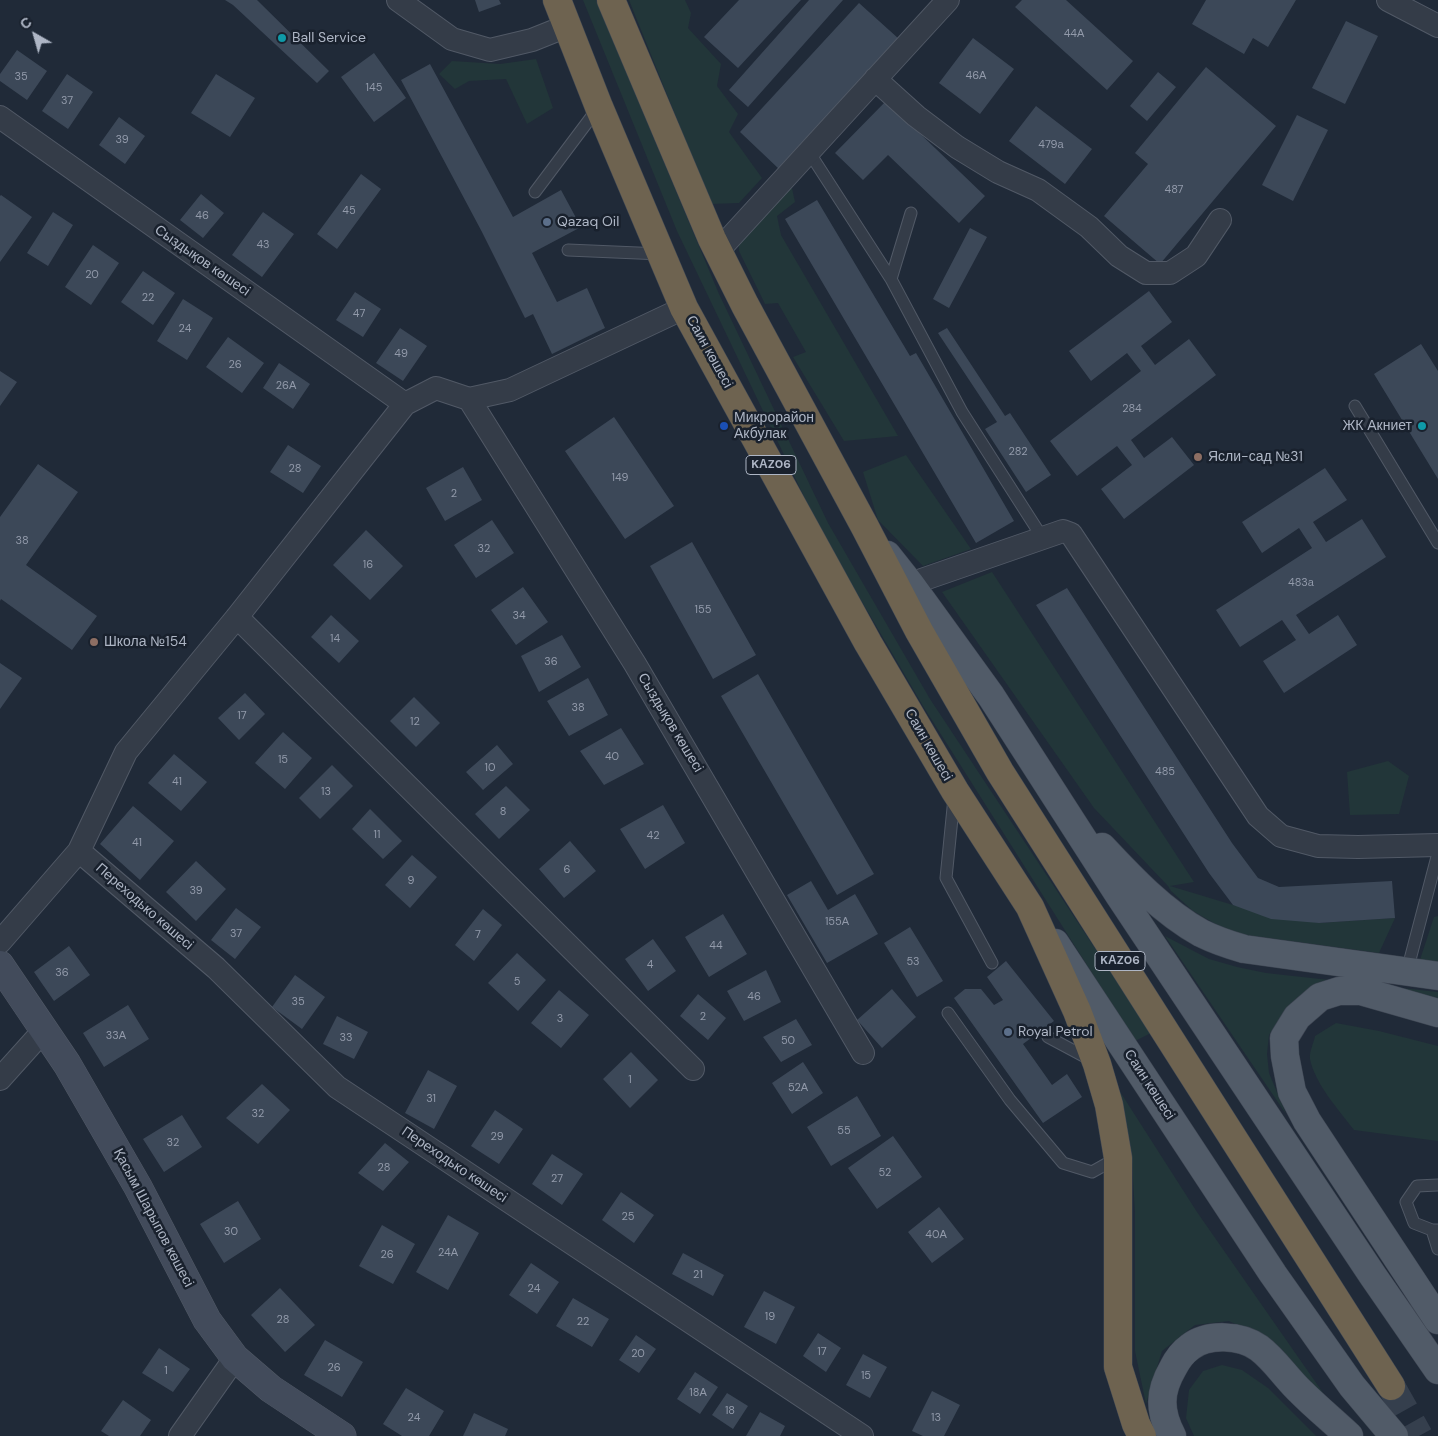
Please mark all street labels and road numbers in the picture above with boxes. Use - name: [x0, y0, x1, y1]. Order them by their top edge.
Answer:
- street label: Сыздықов көшесі: [151, 222, 253, 300]
- street label: Саин көшесі: [682, 313, 736, 391]
- road number: KАZ06: [746, 456, 796, 474]
- street label: Сыздықов көшесі: [634, 670, 706, 776]
- street label: Саин көшесі: [901, 706, 955, 784]
- street label: Переходько көшесі: [92, 860, 196, 954]
- road number: KАZ06: [1095, 951, 1145, 970]
- street label: Саин көшесі: [1120, 1047, 1178, 1123]
- street label: Переходько көшесі: [398, 1123, 510, 1207]
- street label: Қасым Шарыпов көшесі: [109, 1146, 197, 1290]

